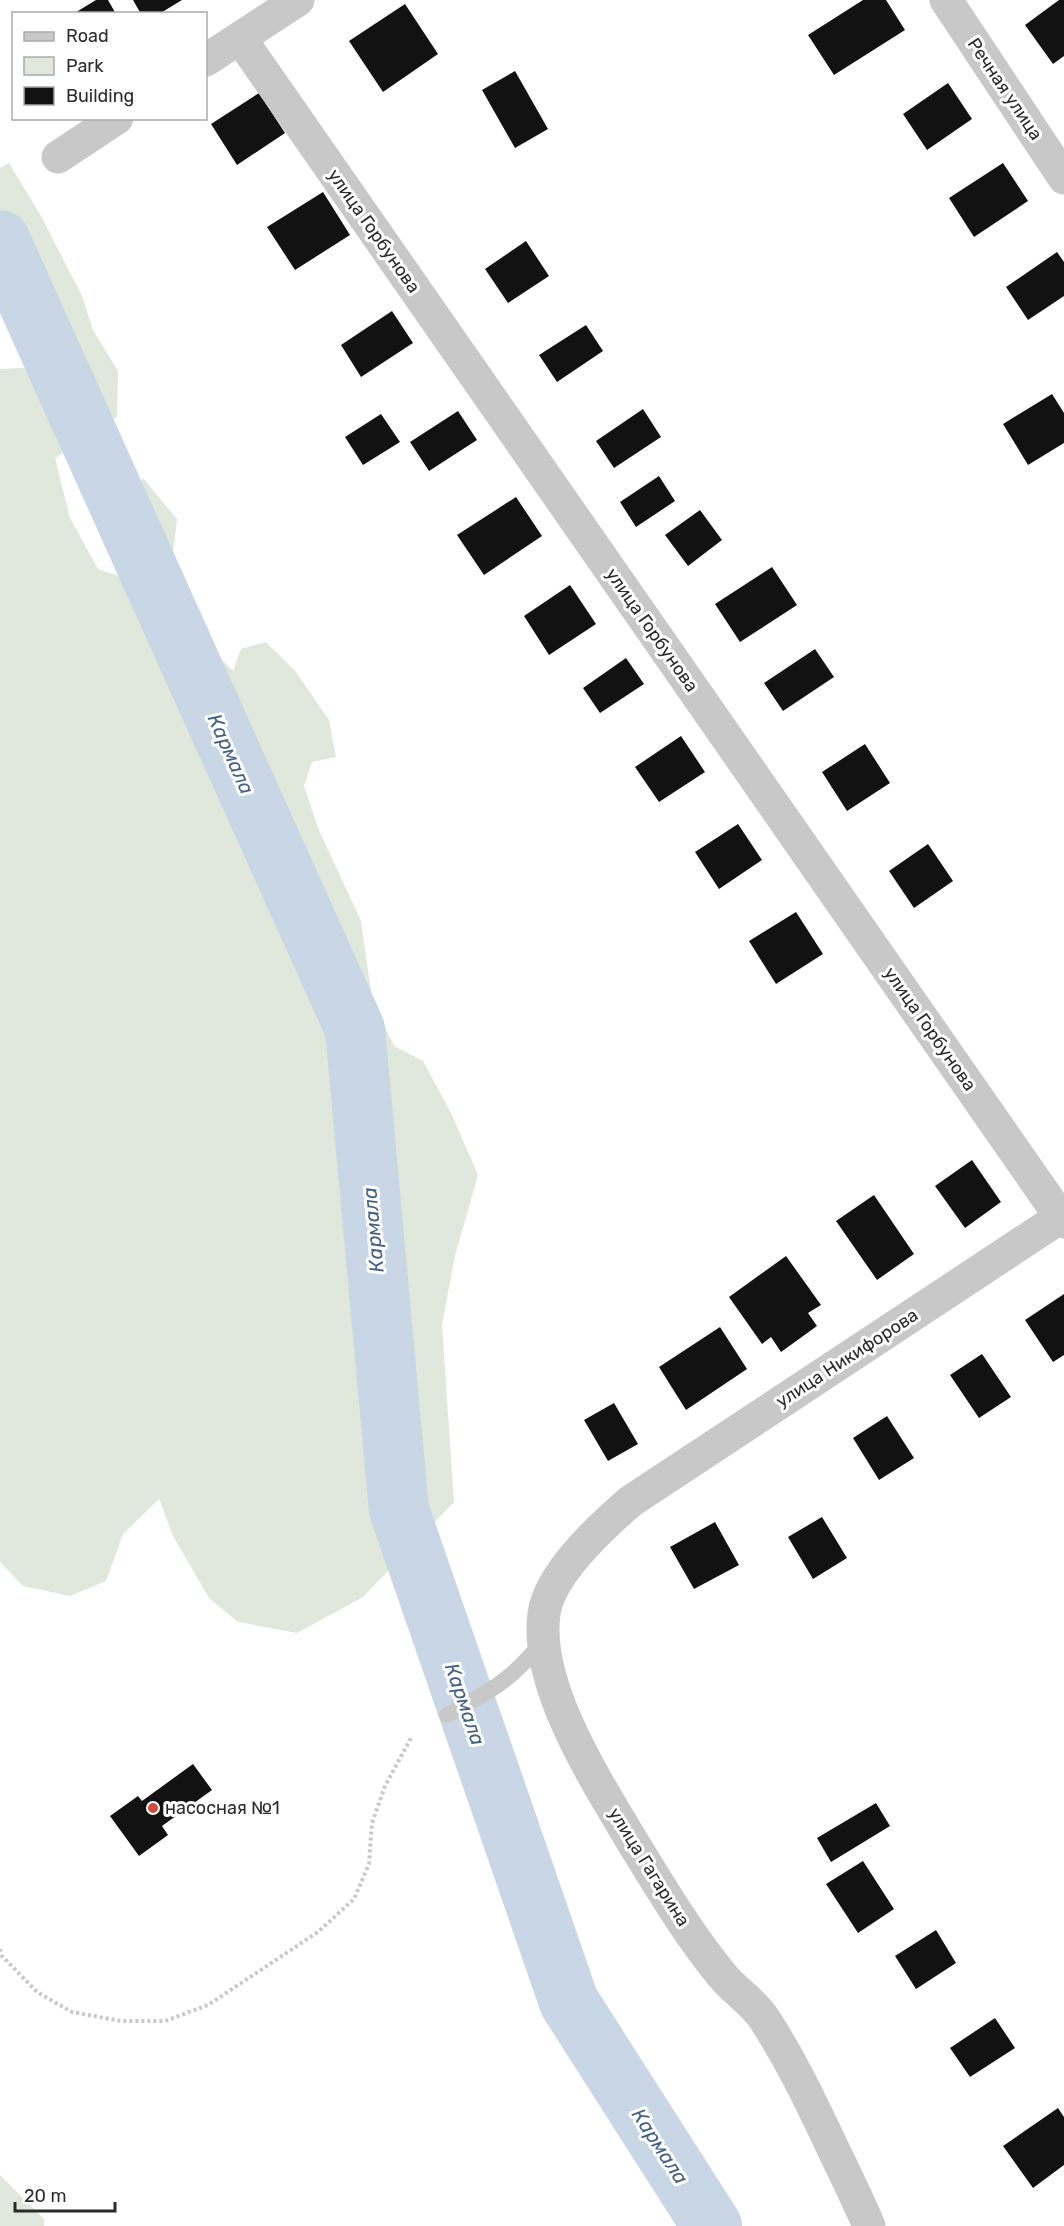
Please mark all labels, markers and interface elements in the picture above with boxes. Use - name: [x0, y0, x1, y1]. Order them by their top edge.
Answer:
- legend: [12, 12, 207, 120]
- text: Road: [66, 25, 109, 47]
- street label: Речная улица: [963, 34, 1047, 144]
- text: Park: [66, 55, 104, 77]
- text: Building: [66, 85, 134, 107]
- street label: улица Горбунова: [323, 165, 425, 297]
- street label: улица Горбунова: [601, 564, 703, 696]
- water label: Кармала: [203, 710, 259, 798]
- street label: улица Горбунова: [879, 963, 981, 1095]
- water label: Кармала: [357, 1186, 389, 1274]
- street label: улица Никифорова: [772, 1304, 922, 1412]
- water label: Кармала: [440, 1660, 490, 1749]
- place label: насосная №1: [165, 1797, 280, 1819]
- marker: насосная №1: [146, 1801, 160, 1815]
- street label: улица Гагарина: [604, 1804, 694, 1930]
- water label: Кармала: [627, 2104, 693, 2189]
- scale bar: [15, 2175, 116, 2213]
- text: 20 m: [24, 2185, 66, 2207]

